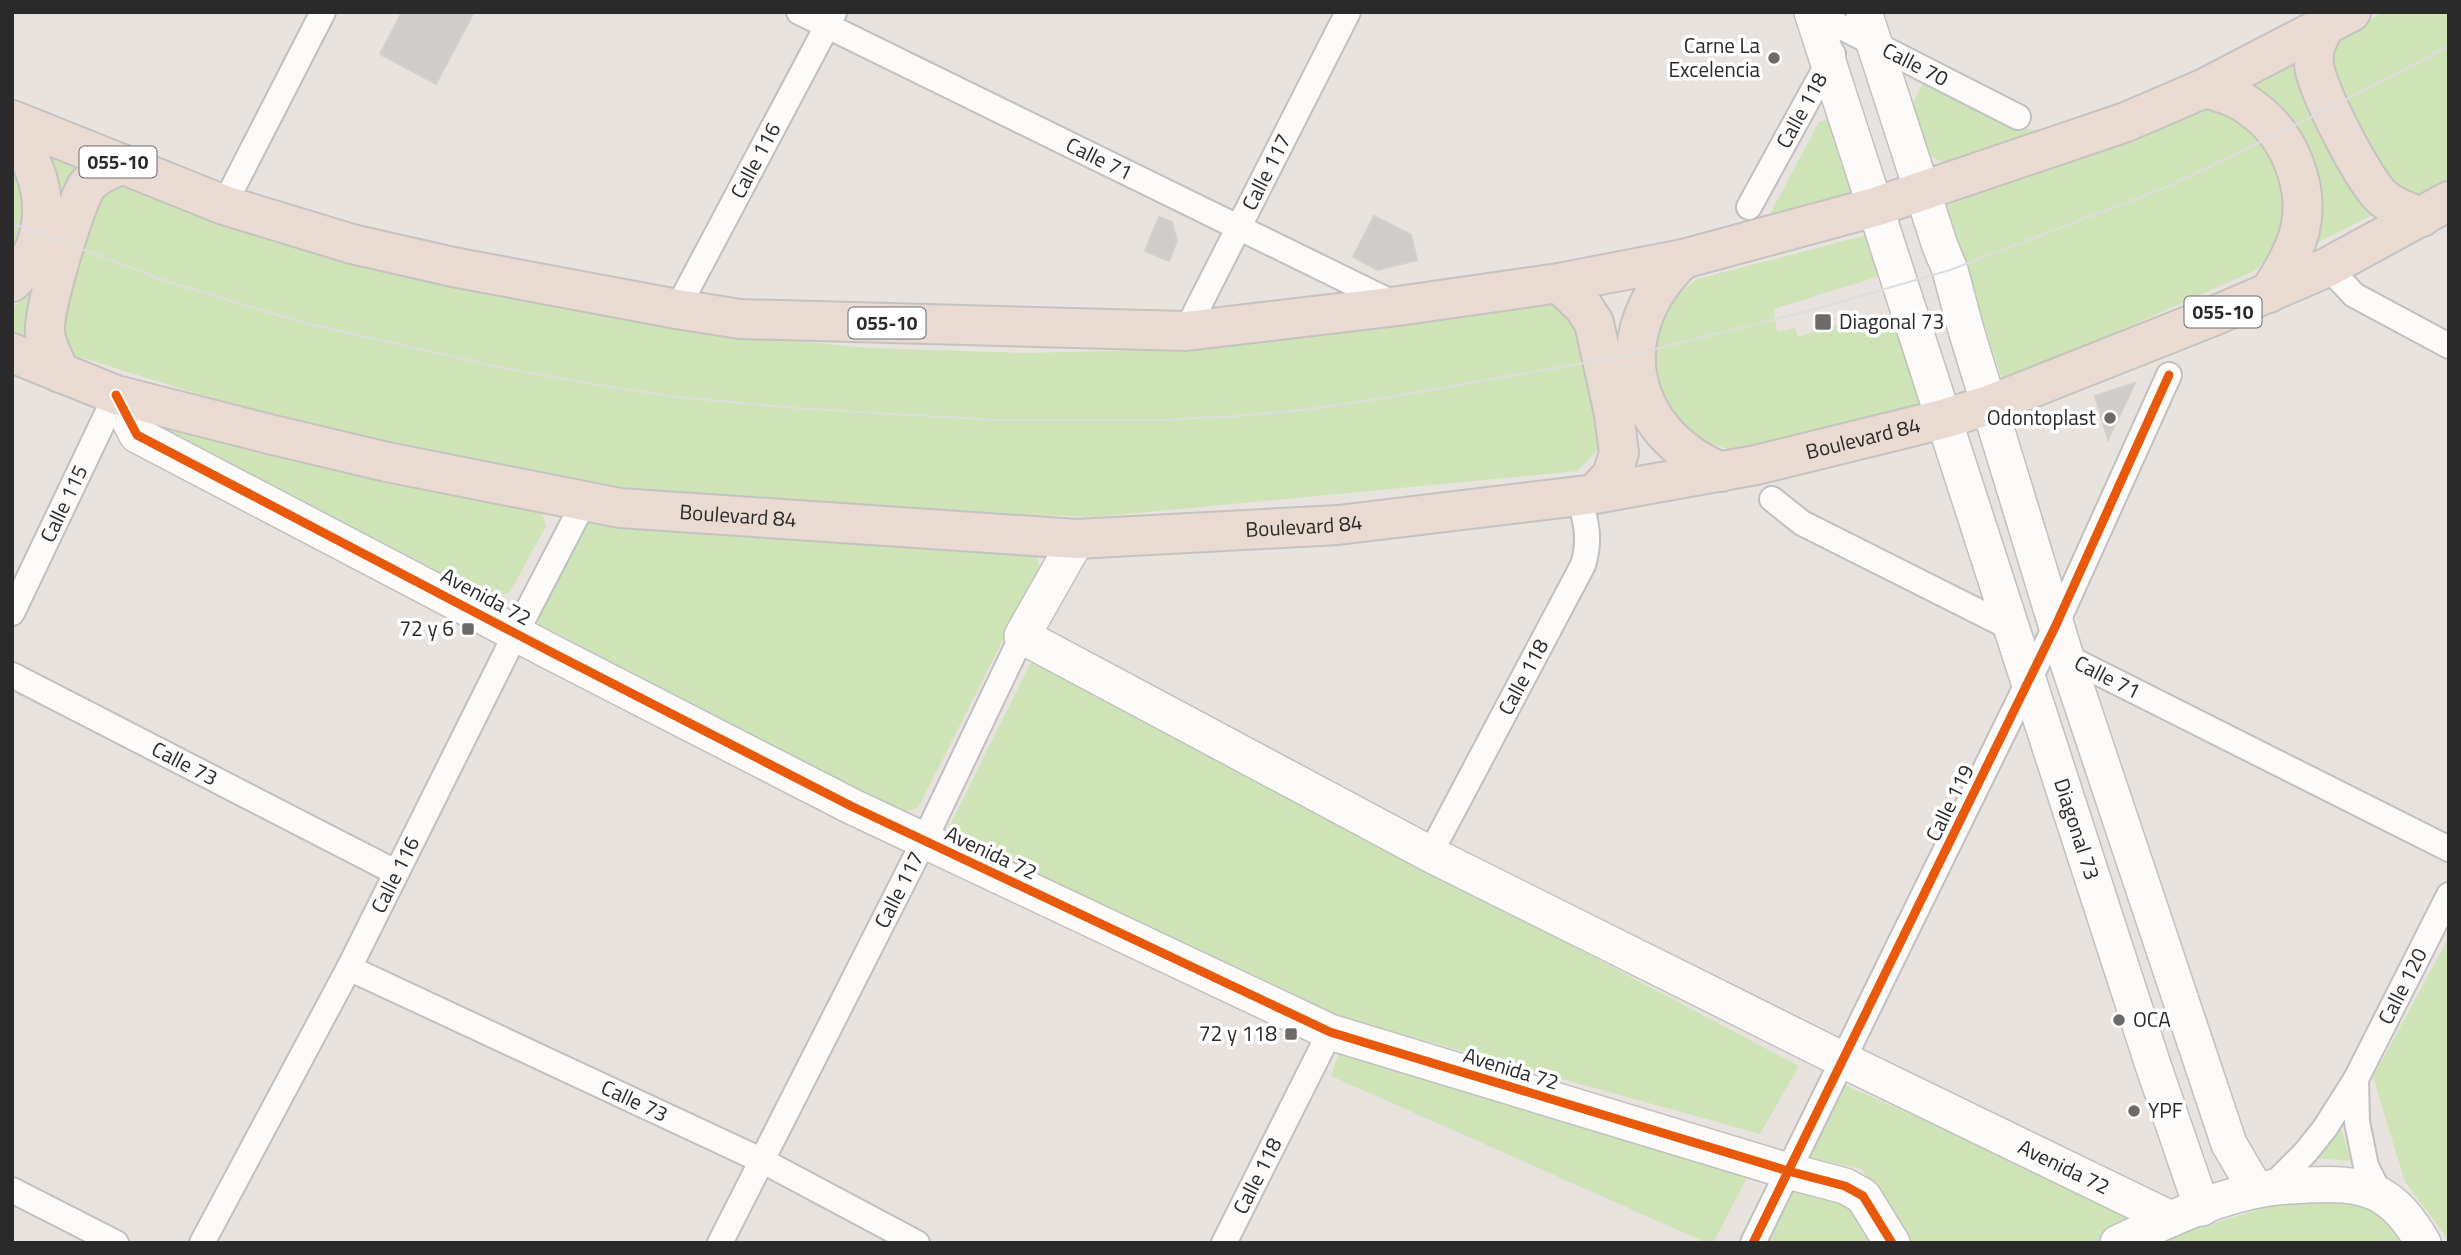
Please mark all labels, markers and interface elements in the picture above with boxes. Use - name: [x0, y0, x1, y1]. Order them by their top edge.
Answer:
- place label: Carne La Excelencia: [1669, 29, 1760, 85]
- street label: Calle 70: [1877, 34, 1954, 94]
- marker: Carne La Excelencia: [1766, 50, 1782, 66]
- street label: Calle 118: [1767, 66, 1835, 154]
- street label: Calle 116: [721, 116, 788, 204]
- street label: Calle 71: [1061, 128, 1138, 188]
- street label: Calle 117: [1233, 128, 1299, 216]
- road number: 055-10: [80, 146, 156, 178]
- road number: 055-10: [2184, 296, 2262, 328]
- place label: Diagonal 73: [1839, 305, 1944, 337]
- road number: 055-10: [848, 308, 926, 338]
- marker: Diagonal 73: [1813, 312, 1833, 332]
- place label: Odontoplast: [1987, 401, 2097, 433]
- street label: Boulevard 84: [1802, 408, 1924, 467]
- marker: Odontoplast: [2102, 410, 2118, 426]
- street label: Calle 115: [31, 459, 95, 547]
- street label: Boulevard 84: [678, 495, 798, 535]
- street label: Boulevard 84: [1244, 505, 1364, 545]
- street label: Avenida 72: [436, 559, 537, 633]
- place label: 72 y 6: [399, 612, 454, 644]
- marker: 72 y 6: [460, 621, 476, 637]
- street label: Calle 118: [1489, 633, 1556, 721]
- street label: Calle 71: [2069, 646, 2146, 706]
- street label: Calle 73: [146, 733, 224, 793]
- street label: Calle 119: [1917, 759, 1981, 846]
- street label: Diagonal 73: [2046, 774, 2109, 884]
- street label: Avenida 72: [940, 817, 1043, 887]
- street label: Calle 116: [362, 830, 427, 918]
- street label: Calle 117: [865, 846, 931, 933]
- street label: Calle 120: [2369, 942, 2435, 1030]
- place label: OCA: [2133, 1003, 2171, 1035]
- marker: OCA: [2111, 1012, 2127, 1028]
- place label: 72 y 118: [1199, 1017, 1277, 1049]
- marker: 72 y 118: [1283, 1026, 1299, 1042]
- street label: Avenida 72: [1460, 1038, 1563, 1098]
- street label: Calle 73: [596, 1071, 674, 1130]
- place label: YPF: [2148, 1094, 2183, 1126]
- marker: YPF: [2126, 1103, 2142, 1119]
- street label: Avenida 72: [2013, 1130, 2115, 1202]
- street label: Calle 118: [1224, 1131, 1290, 1219]

